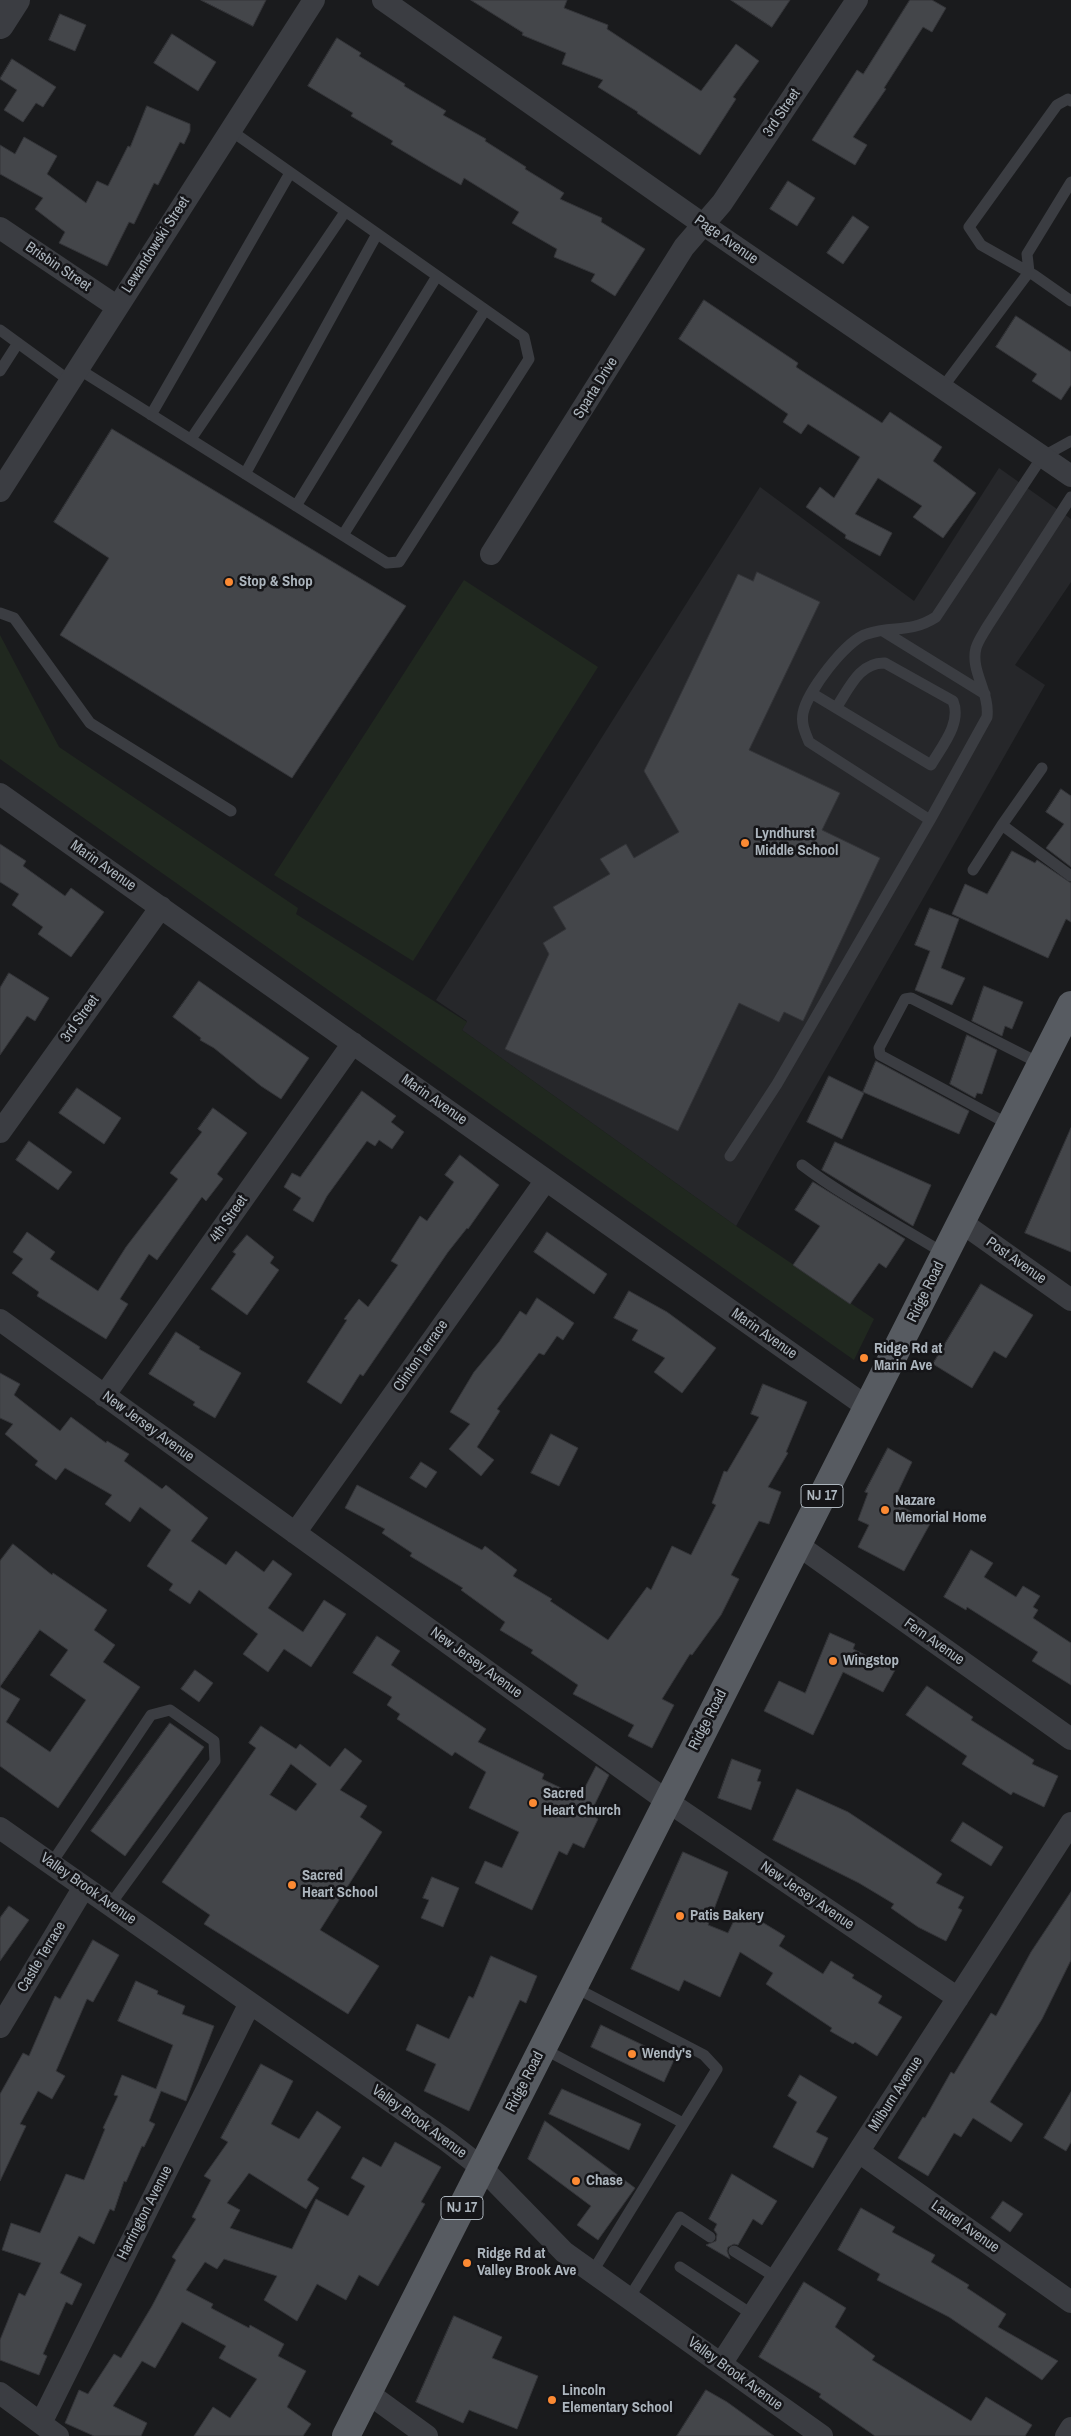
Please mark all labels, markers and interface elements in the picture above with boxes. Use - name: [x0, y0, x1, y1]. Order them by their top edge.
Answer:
- street label: 3rd Street: [759, 86, 805, 140]
- street label: Lewandowski Street: [118, 194, 194, 296]
- street label: Page Avenue: [691, 212, 761, 268]
- street label: Brisbin Street: [22, 239, 94, 295]
- street label: Sparta Drive: [570, 354, 622, 422]
- place label: Stop & Shop: [239, 573, 313, 591]
- marker: Stop & Shop: [223, 576, 235, 588]
- place label: Lyndhurst Middle School: [755, 825, 838, 860]
- street label: Marin Avenue: [67, 837, 139, 895]
- marker: Lyndhurst Middle School: [739, 837, 751, 849]
- street label: 3rd Street: [57, 992, 103, 1046]
- street label: Marin Avenue: [398, 1071, 470, 1129]
- street label: 4th Street: [206, 1192, 252, 1246]
- street label: Post Avenue: [982, 1234, 1050, 1288]
- street label: Ridge Road: [904, 1259, 948, 1325]
- street label: Marin Avenue: [728, 1305, 800, 1363]
- street label: Clinton Terrace: [390, 1317, 452, 1395]
- place label: Ridge Rd at Marin Ave: [874, 1340, 942, 1375]
- marker: Ridge Rd at Marin Ave: [858, 1352, 870, 1364]
- street label: New Jersey Avenue: [99, 1388, 197, 1466]
- road number: NJ 17: [801, 1484, 843, 1508]
- place label: Nazare Memorial Home: [895, 1492, 987, 1527]
- marker: Nazare Memorial Home: [879, 1504, 891, 1516]
- street label: Fern Avenue: [900, 1615, 968, 1669]
- street label: New Jersey Avenue: [427, 1624, 525, 1702]
- place label: Wingstop: [843, 1652, 899, 1670]
- marker: Wingstop: [827, 1655, 839, 1667]
- street label: Ridge Road: [685, 1687, 731, 1753]
- place label: Sacred Heart Church: [543, 1785, 621, 1820]
- marker: Sacred Heart Church: [527, 1797, 539, 1809]
- street label: Valley Brook Avenue: [37, 1849, 139, 1929]
- street label: New Jersey Avenue: [757, 1858, 857, 1934]
- place label: Sacred Heart School: [302, 1867, 378, 1902]
- marker: Sacred Heart School: [286, 1879, 298, 1891]
- place label: Patis Bakery: [690, 1907, 764, 1925]
- marker: Patis Bakery: [674, 1910, 686, 1922]
- street label: Castle Terrace: [14, 1918, 70, 1996]
- place label: Wendy's: [642, 2045, 692, 2063]
- marker: Wendy's: [626, 2048, 638, 2060]
- street label: Ridge Road: [502, 2049, 548, 2115]
- street label: Milburn Avenue: [865, 2053, 927, 2135]
- street label: Valley Brook Avenue: [368, 2081, 470, 2163]
- street label: Harrington Avenue: [114, 2163, 176, 2263]
- place label: Chase: [586, 2172, 623, 2190]
- marker: Chase: [570, 2175, 582, 2187]
- road number: NJ 17: [441, 2196, 483, 2220]
- street label: Laurel Avenue: [927, 2197, 1003, 2257]
- place label: Ridge Rd at Valley Brook Ave: [477, 2245, 576, 2280]
- marker: Ridge Rd at Valley Brook Ave: [461, 2257, 473, 2269]
- street label: Valley Brook Avenue: [684, 2333, 786, 2415]
- place label: Lincoln Elementary School: [562, 2382, 673, 2417]
- marker: Lincoln Elementary School: [546, 2394, 558, 2406]

